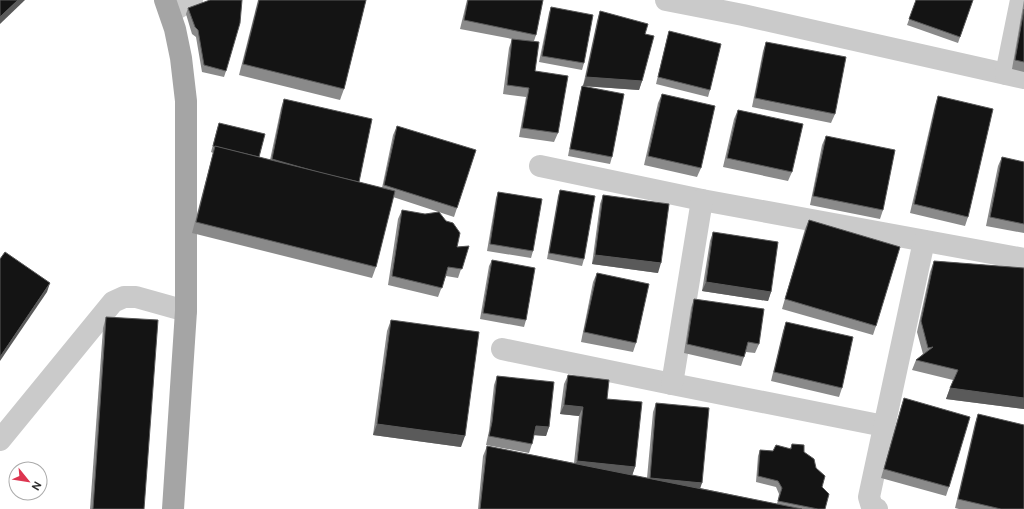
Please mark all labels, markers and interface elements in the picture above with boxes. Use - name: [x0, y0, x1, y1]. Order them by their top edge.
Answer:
- north arrow: [8, 461, 48, 501]
- text: N: [29, 479, 45, 493]

